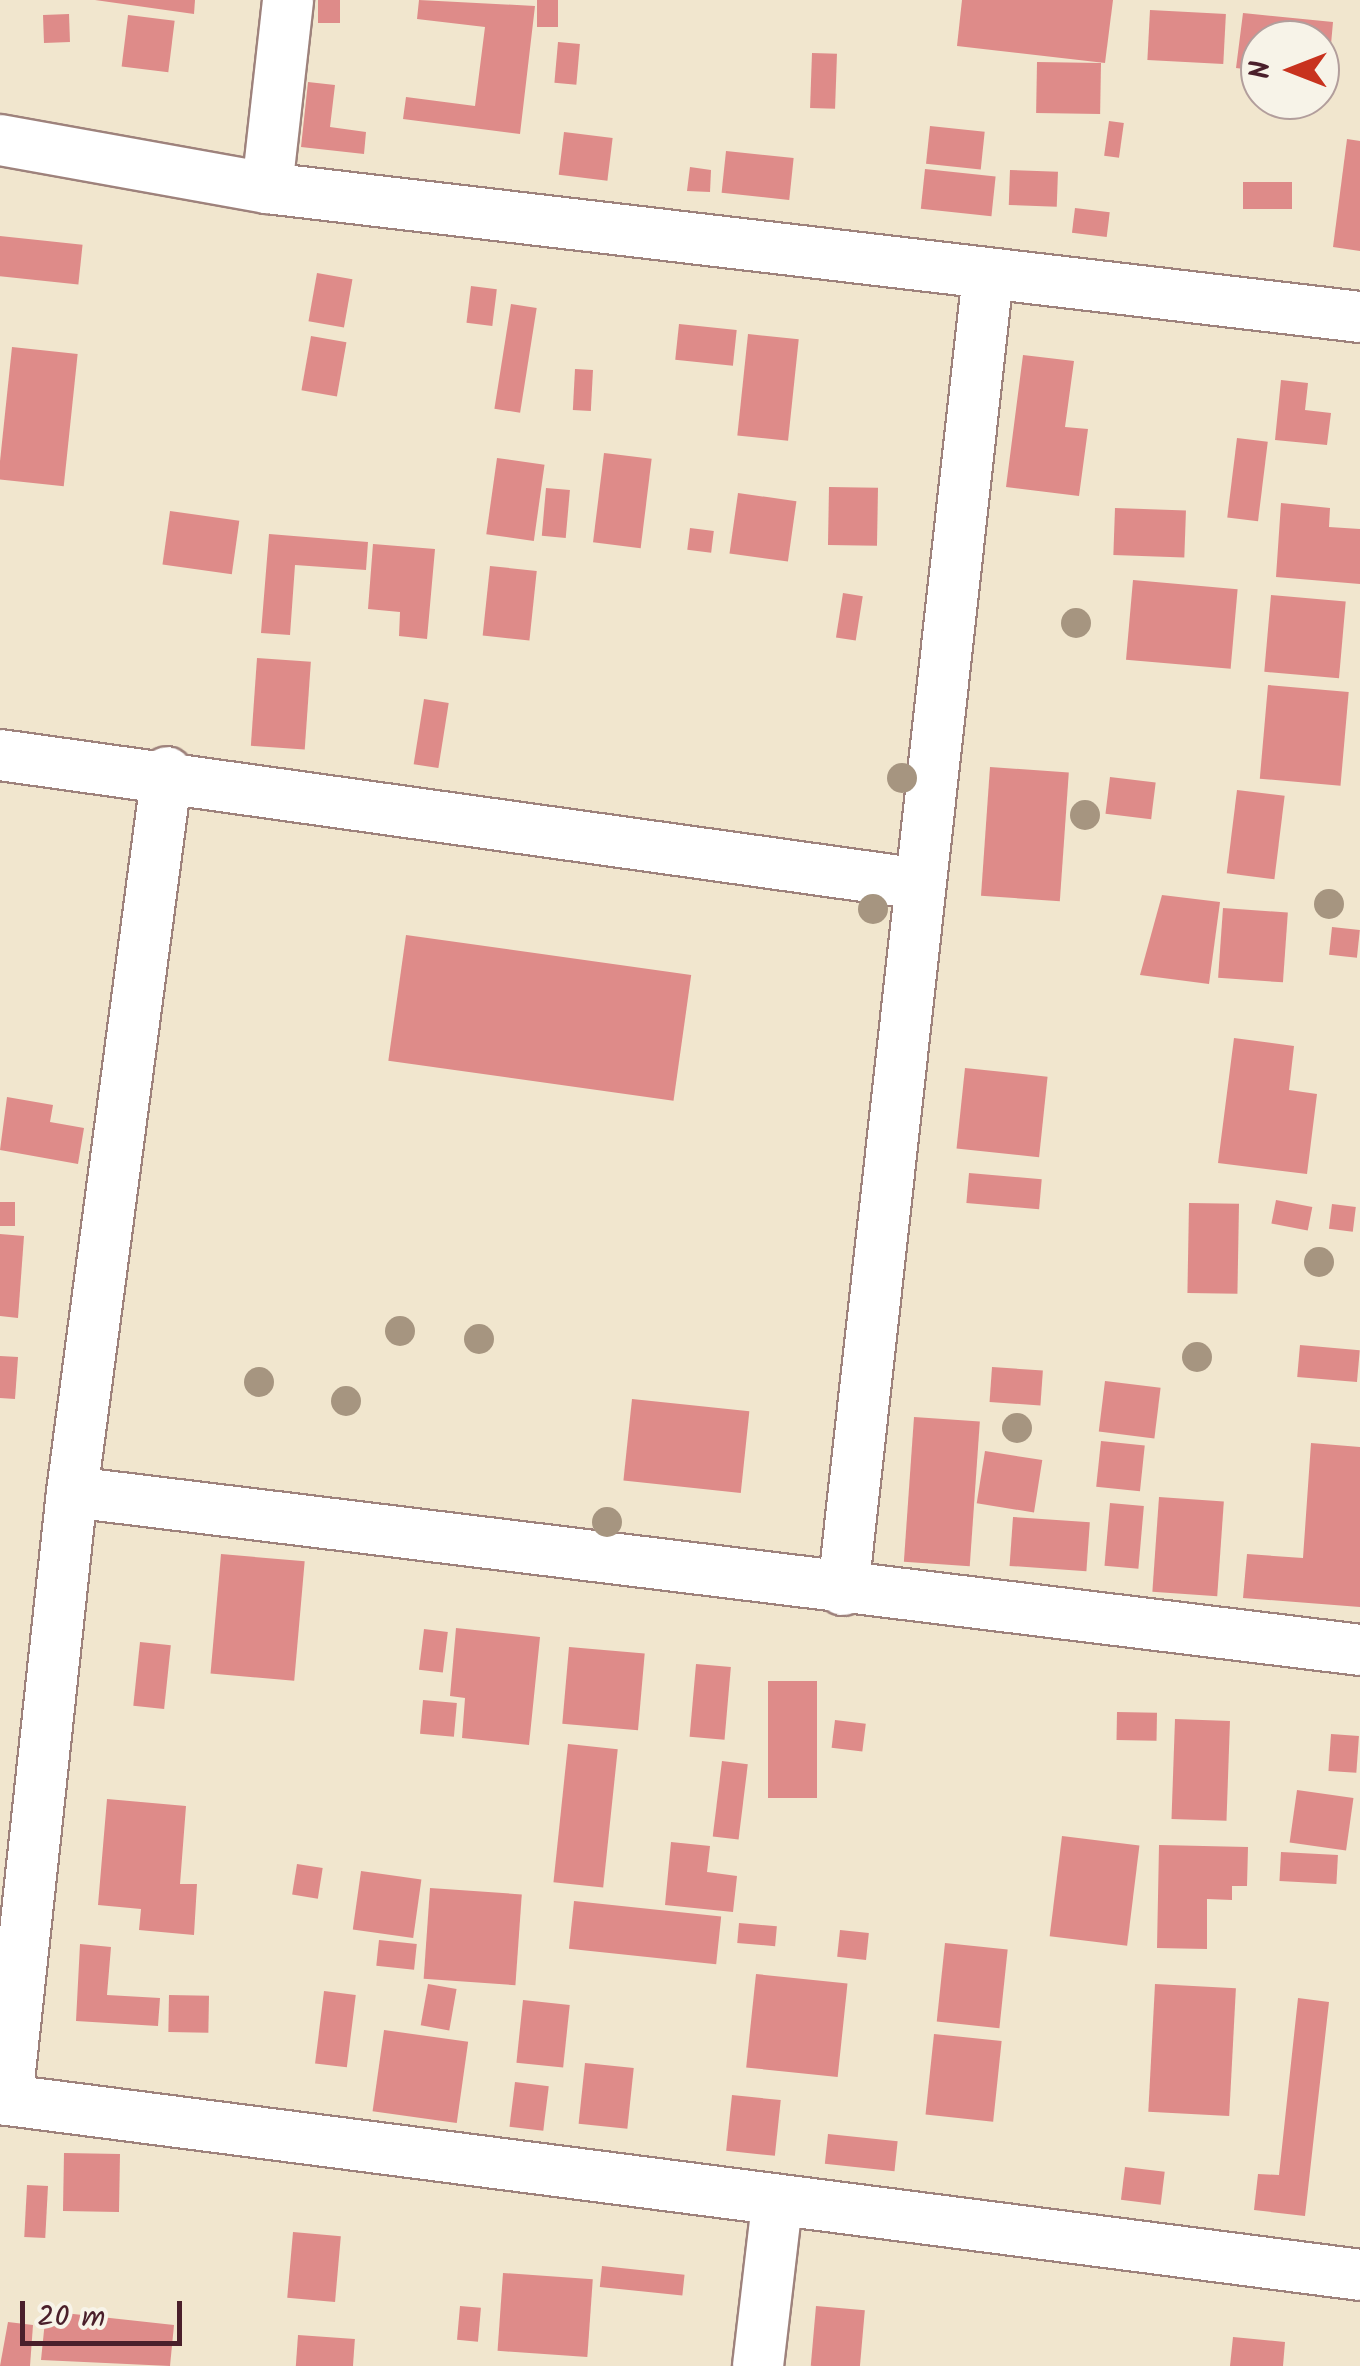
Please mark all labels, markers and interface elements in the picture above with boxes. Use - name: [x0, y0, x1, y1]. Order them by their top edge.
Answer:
- north arrow: [1240, 20, 1340, 120]
- text: N: [1239, 61, 1284, 79]
- scale bar: [25, 2281, 188, 2343]
- text: 20 m: [37, 2294, 105, 2342]

